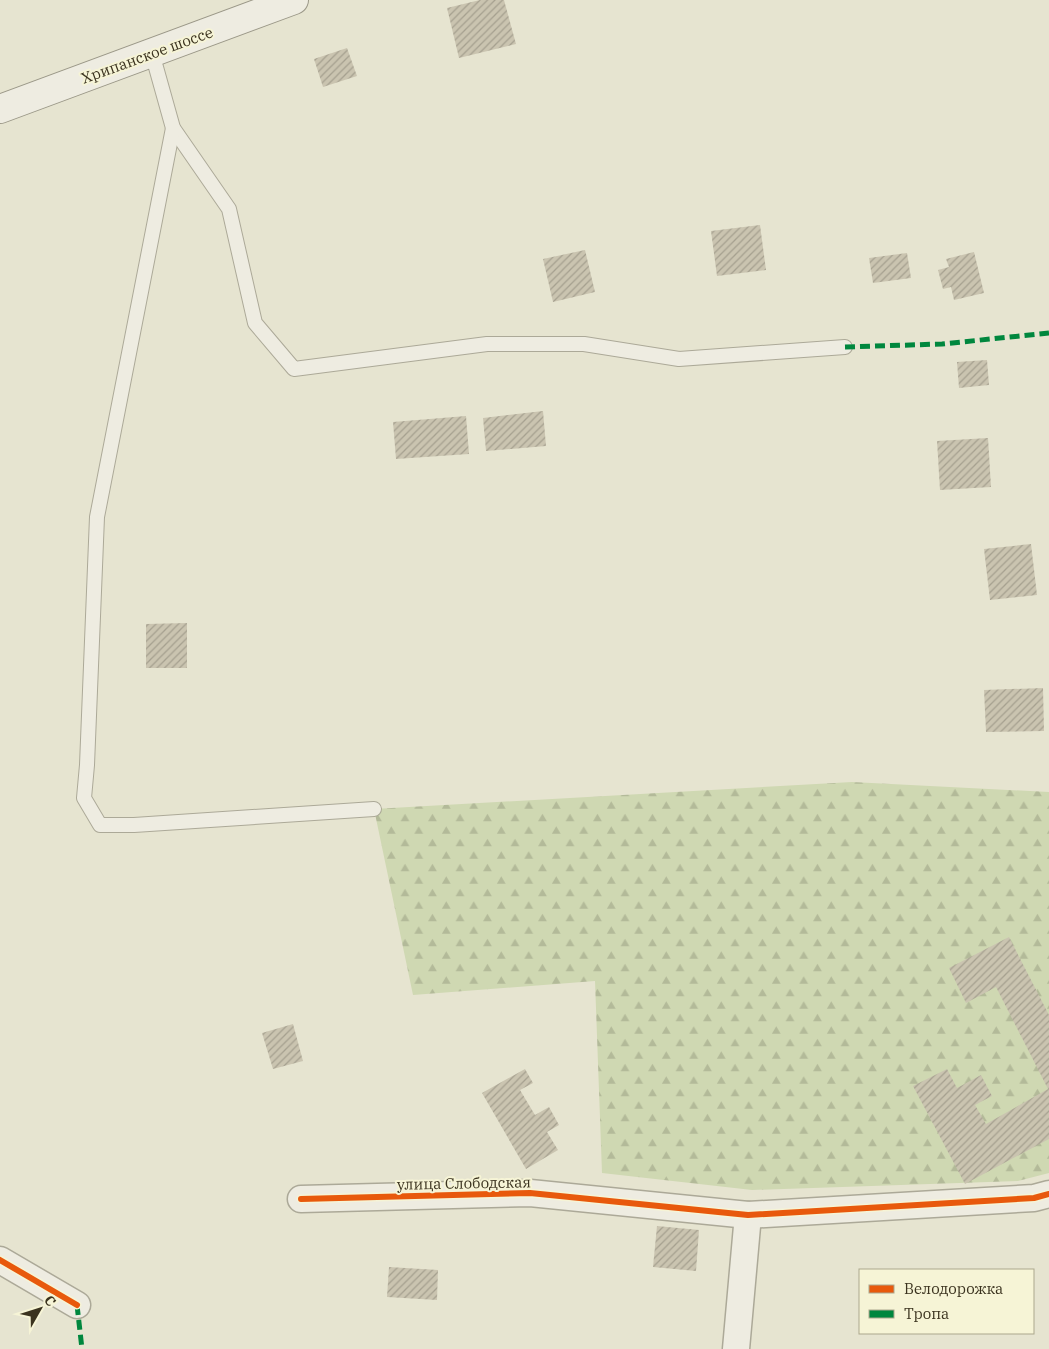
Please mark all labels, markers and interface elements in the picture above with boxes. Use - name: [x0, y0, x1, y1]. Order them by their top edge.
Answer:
- street label: Хрипанское шоссе: [79, 22, 215, 88]
- street label: улица Слободская: [397, 1172, 531, 1194]
- legend: [859, 1269, 1034, 1334]
- text: Велодорожка: [904, 1279, 1003, 1298]
- north arrow: [15, 1284, 65, 1334]
- text: С: [40, 1292, 60, 1310]
- text: Тропа: [904, 1304, 949, 1323]

